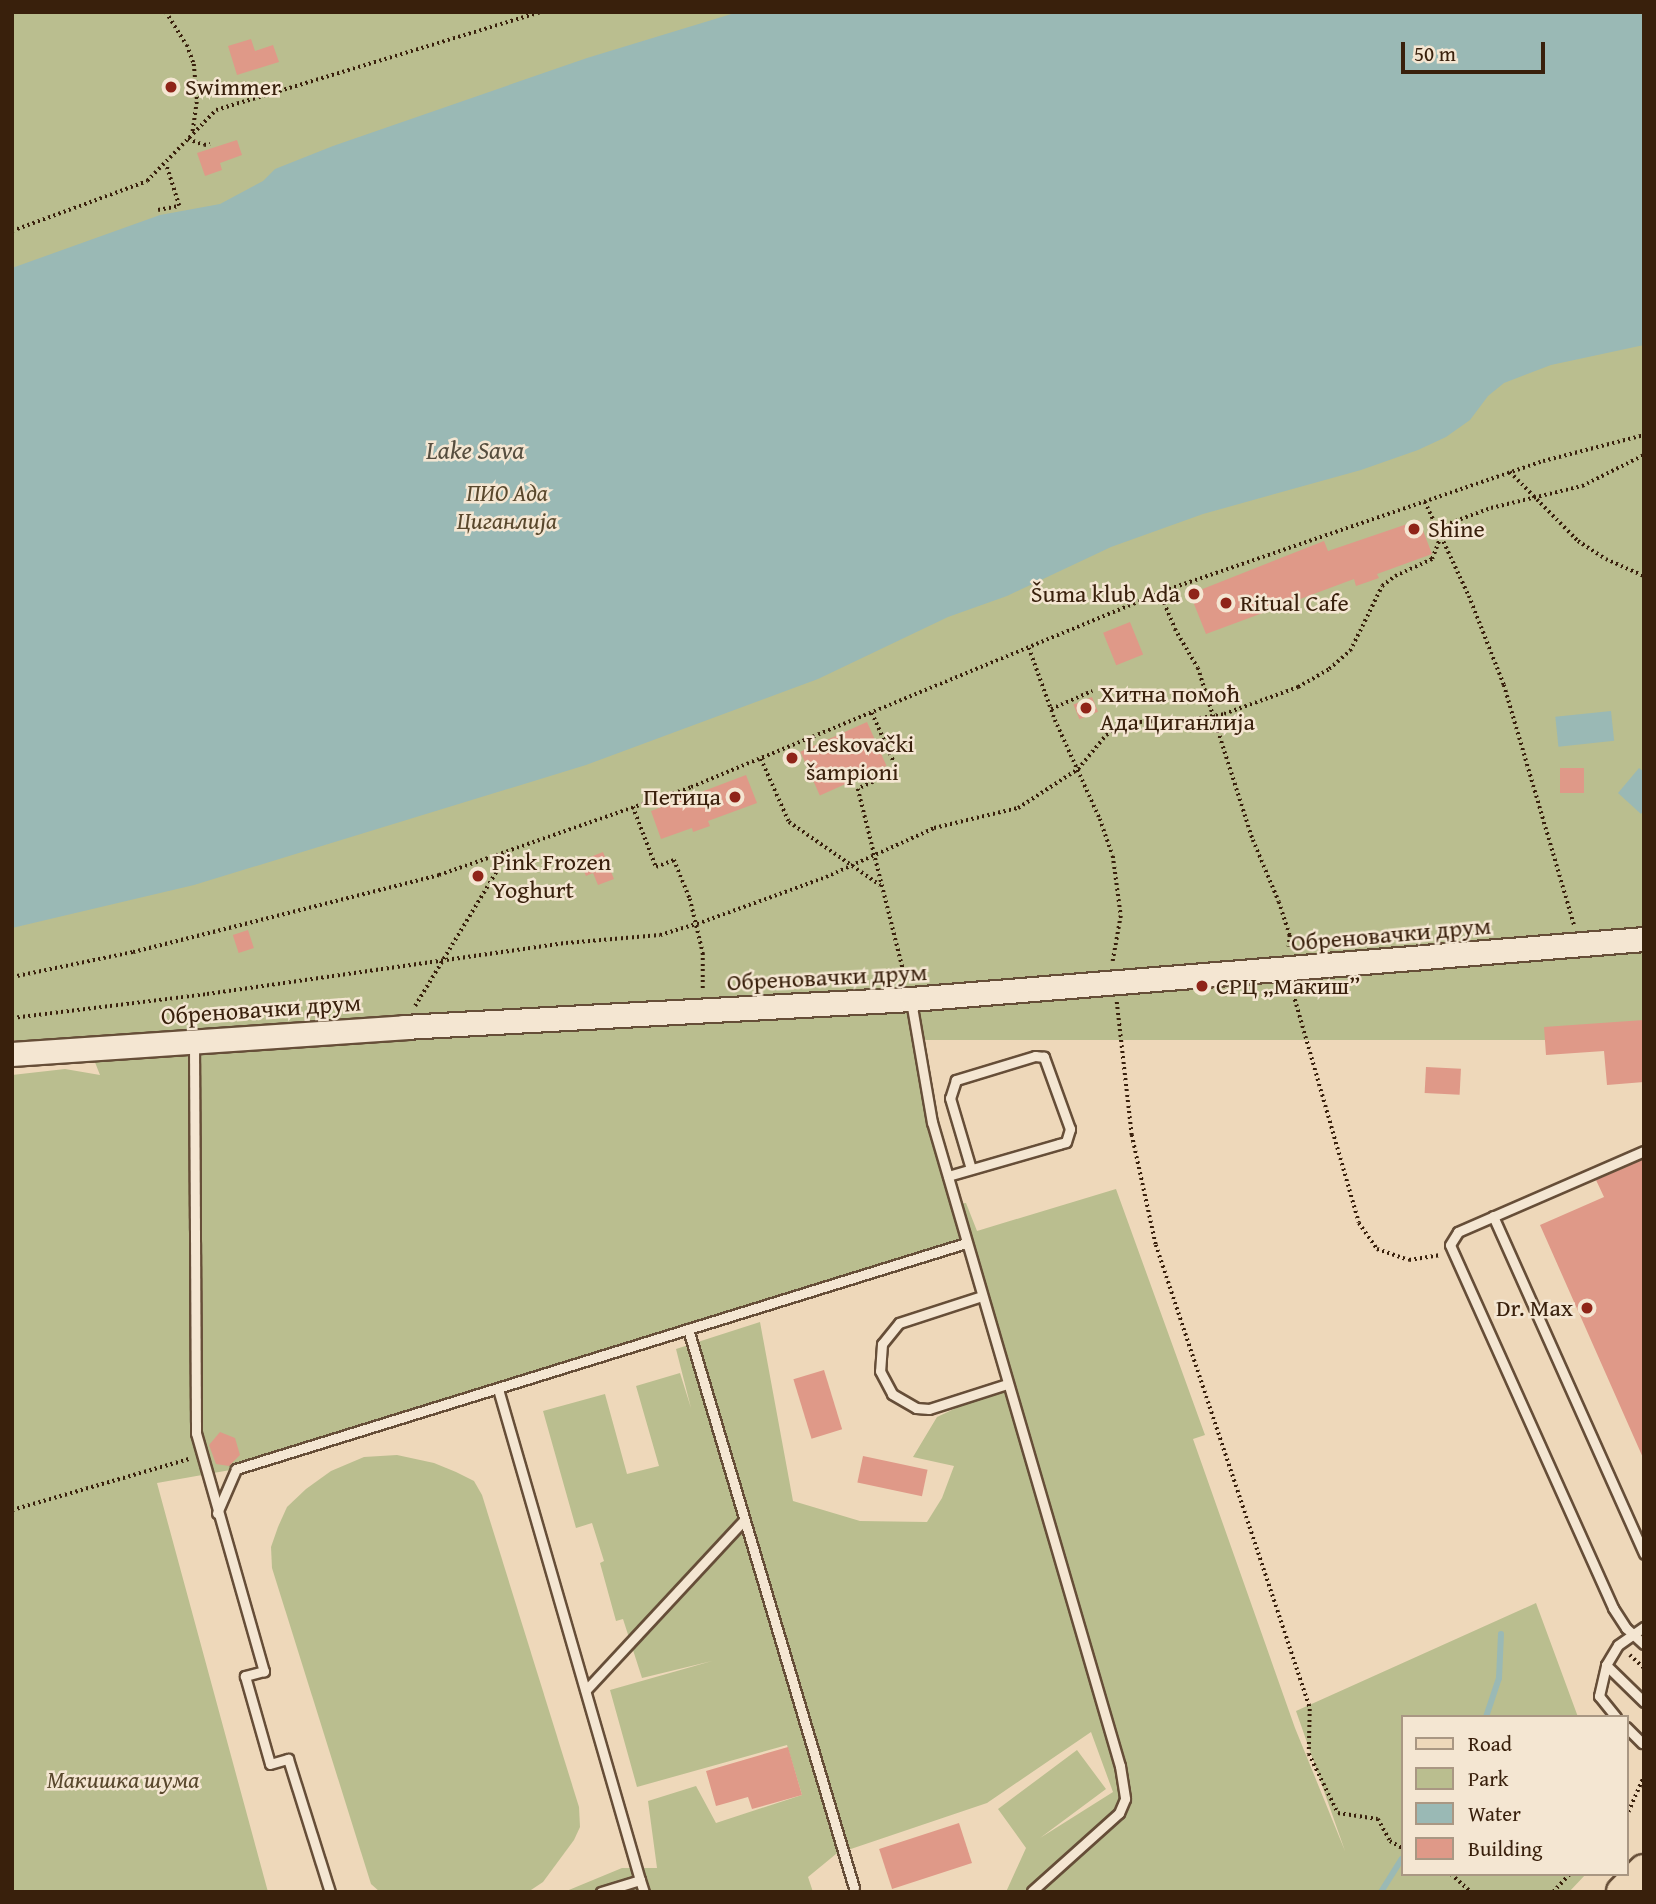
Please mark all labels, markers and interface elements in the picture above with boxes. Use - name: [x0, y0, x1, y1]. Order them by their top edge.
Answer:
- scale bar: [1404, 28, 1548, 72]
- text: 50 m: [1414, 38, 1456, 69]
- place label: Swimmer: [185, 73, 281, 101]
- marker: Swimmer: [163, 79, 179, 95]
- water label: Lake Sava: [426, 434, 524, 466]
- park label: ПИО Ада Циганлија: [457, 479, 557, 535]
- place label: Shine: [1428, 515, 1485, 543]
- marker: Shine: [1406, 521, 1422, 537]
- place label: Šuma klub Ada: [1031, 580, 1180, 608]
- marker: Šuma klub Ada: [1186, 586, 1202, 602]
- place label: Ritual Cafe: [1240, 589, 1349, 617]
- marker: Ritual Cafe: [1218, 595, 1234, 611]
- place label: Хитна помоћ Ада Циганлија: [1100, 680, 1255, 736]
- marker: Хитна помоћ Ада Циганлија: [1078, 700, 1094, 716]
- place label: Leskovački šampioni: [806, 730, 914, 786]
- marker: Leskovački šampioni: [784, 750, 800, 766]
- place label: Петица: [643, 783, 721, 811]
- marker: Петица: [727, 789, 743, 805]
- place label: Pink Frozen Yoghurt: [492, 848, 611, 904]
- marker: Pink Frozen Yoghurt: [470, 868, 486, 884]
- street label: Обреновачки друм: [1290, 911, 1492, 957]
- street label: Обреновачки друм: [726, 957, 928, 997]
- place label: СРЦ „Макиш”: [1216, 972, 1360, 1000]
- marker: СРЦ „Макиш”: [1194, 978, 1210, 994]
- street label: Обреновачки друм: [160, 988, 362, 1030]
- place label: Dr. Max: [1496, 1294, 1573, 1322]
- marker: Dr. Max: [1579, 1300, 1595, 1316]
- legend: [1400, 1715, 1628, 1876]
- text: Road: [1468, 1728, 1512, 1759]
- text: Park: [1468, 1763, 1509, 1794]
- park label: Макишка шума: [47, 1766, 199, 1794]
- text: Water: [1468, 1798, 1521, 1829]
- text: Building: [1468, 1833, 1542, 1864]

